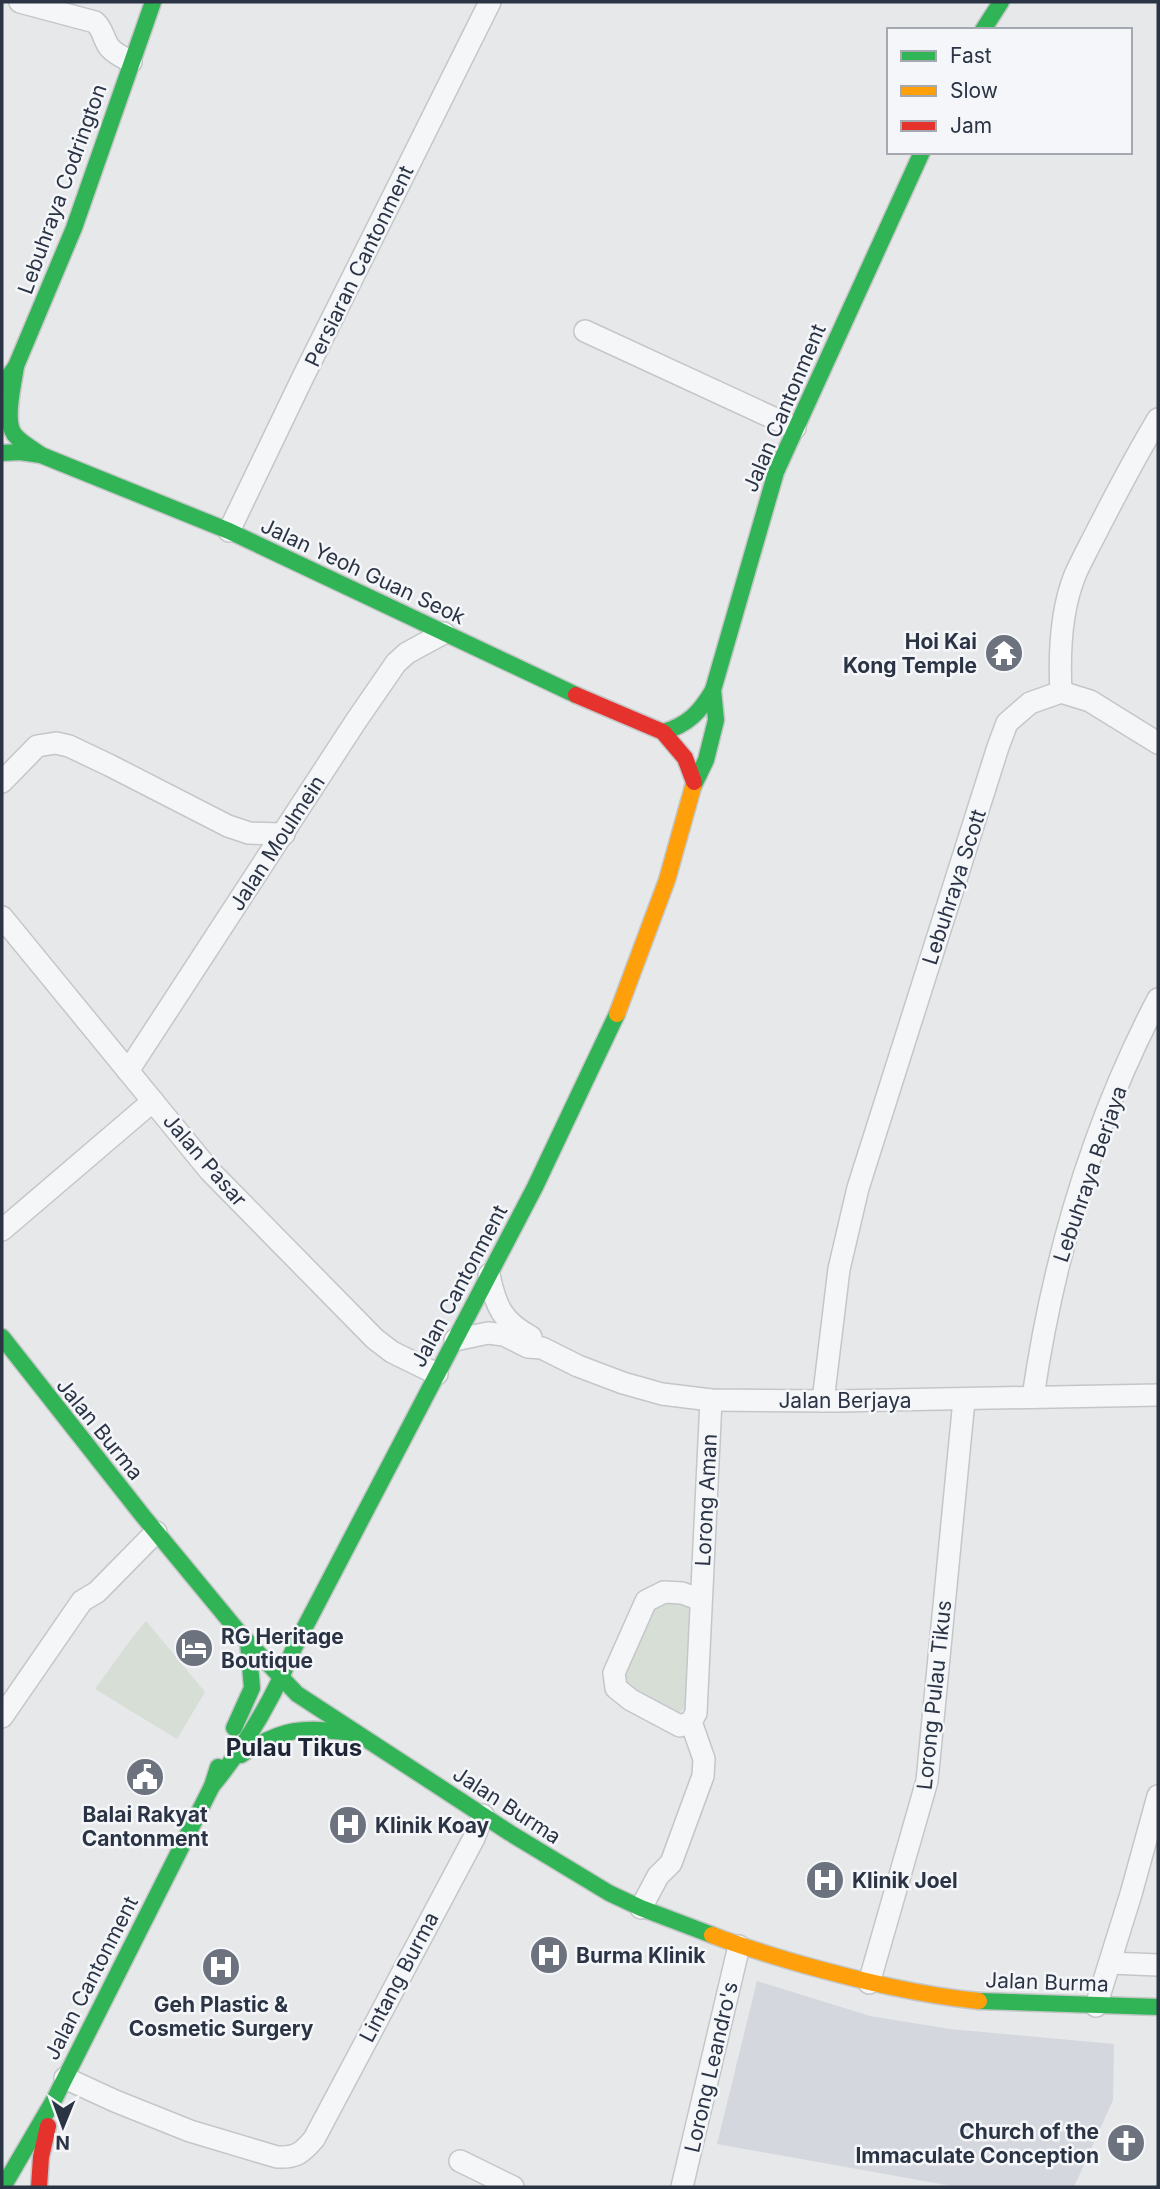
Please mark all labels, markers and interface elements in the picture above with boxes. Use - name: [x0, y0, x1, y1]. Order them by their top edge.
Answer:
- legend: [887, 28, 1132, 154]
- text: Fast: [950, 43, 992, 68]
- text: Slow: [950, 78, 998, 103]
- street label: Lebuhraya Codrington: [12, 81, 112, 297]
- text: Jam: [950, 113, 992, 138]
- street label: Persiaran Cantonment: [299, 161, 419, 371]
- street label: Jalan Cantonment: [737, 320, 831, 496]
- street label: Jalan Yeoh Guan Seok: [257, 513, 470, 630]
- place label: Hoi Kai Kong Temple: [843, 629, 977, 678]
- temple icon: Hoi Kai Kong Temple: [983, 632, 1025, 674]
- street label: Jalan Moulmein: [224, 771, 330, 915]
- street label: Lebuhraya Scott: [917, 806, 991, 968]
- street label: Lebuhraya Berjaya: [1048, 1083, 1132, 1265]
- street label: Jalan Pasar: [158, 1108, 252, 1212]
- street label: Jalan Cantonment: [406, 1201, 512, 1371]
- street label: Jalan Burma: [51, 1373, 149, 1485]
- street label: Jalan Berjaya: [778, 1388, 912, 1413]
- street label: Lorong Aman: [690, 1433, 722, 1567]
- street label: Lorong Pulau Tikus: [912, 1599, 956, 1791]
- place label: RG Heritage Boutique: [221, 1624, 344, 1673]
- hotel icon: RG Heritage Boutique: [173, 1627, 215, 1669]
- district label: Pulau Tikus: [226, 1733, 362, 1762]
- public building icon: Balai Rakyat Cantonment: [124, 1756, 166, 1798]
- street label: Jalan Burma: [448, 1761, 566, 1849]
- place label: Balai Rakyat Cantonment: [82, 1802, 209, 1851]
- hospital icon: Klinik Koay: [327, 1804, 369, 1846]
- place label: Klinik Koay: [375, 1813, 490, 1838]
- hospital icon: Klinik Joel: [804, 1859, 846, 1901]
- place label: Klinik Joel: [852, 1868, 958, 1893]
- street label: Jalan Cantonment: [39, 1892, 143, 2064]
- street label: Lintang Burma: [354, 1908, 444, 2046]
- hospital icon: Burma Klinik: [528, 1934, 570, 1976]
- place label: Burma Klinik: [576, 1943, 706, 1968]
- hospital icon: Geh Plastic & Cosmetic Surgery: [200, 1946, 242, 1988]
- street label: Jalan Burma: [985, 1967, 1109, 1997]
- street label: Lorong Leandro's: [679, 1979, 743, 2155]
- place label: Geh Plastic & Cosmetic Surgery: [129, 1992, 314, 2041]
- north arrow: [28, 2091, 98, 2161]
- place label: Church of the Immaculate Conception: [855, 2119, 1099, 2168]
- church icon: Church of the Immaculate Conception: [1105, 2122, 1147, 2164]
- text: N: [55, 2131, 70, 2154]

